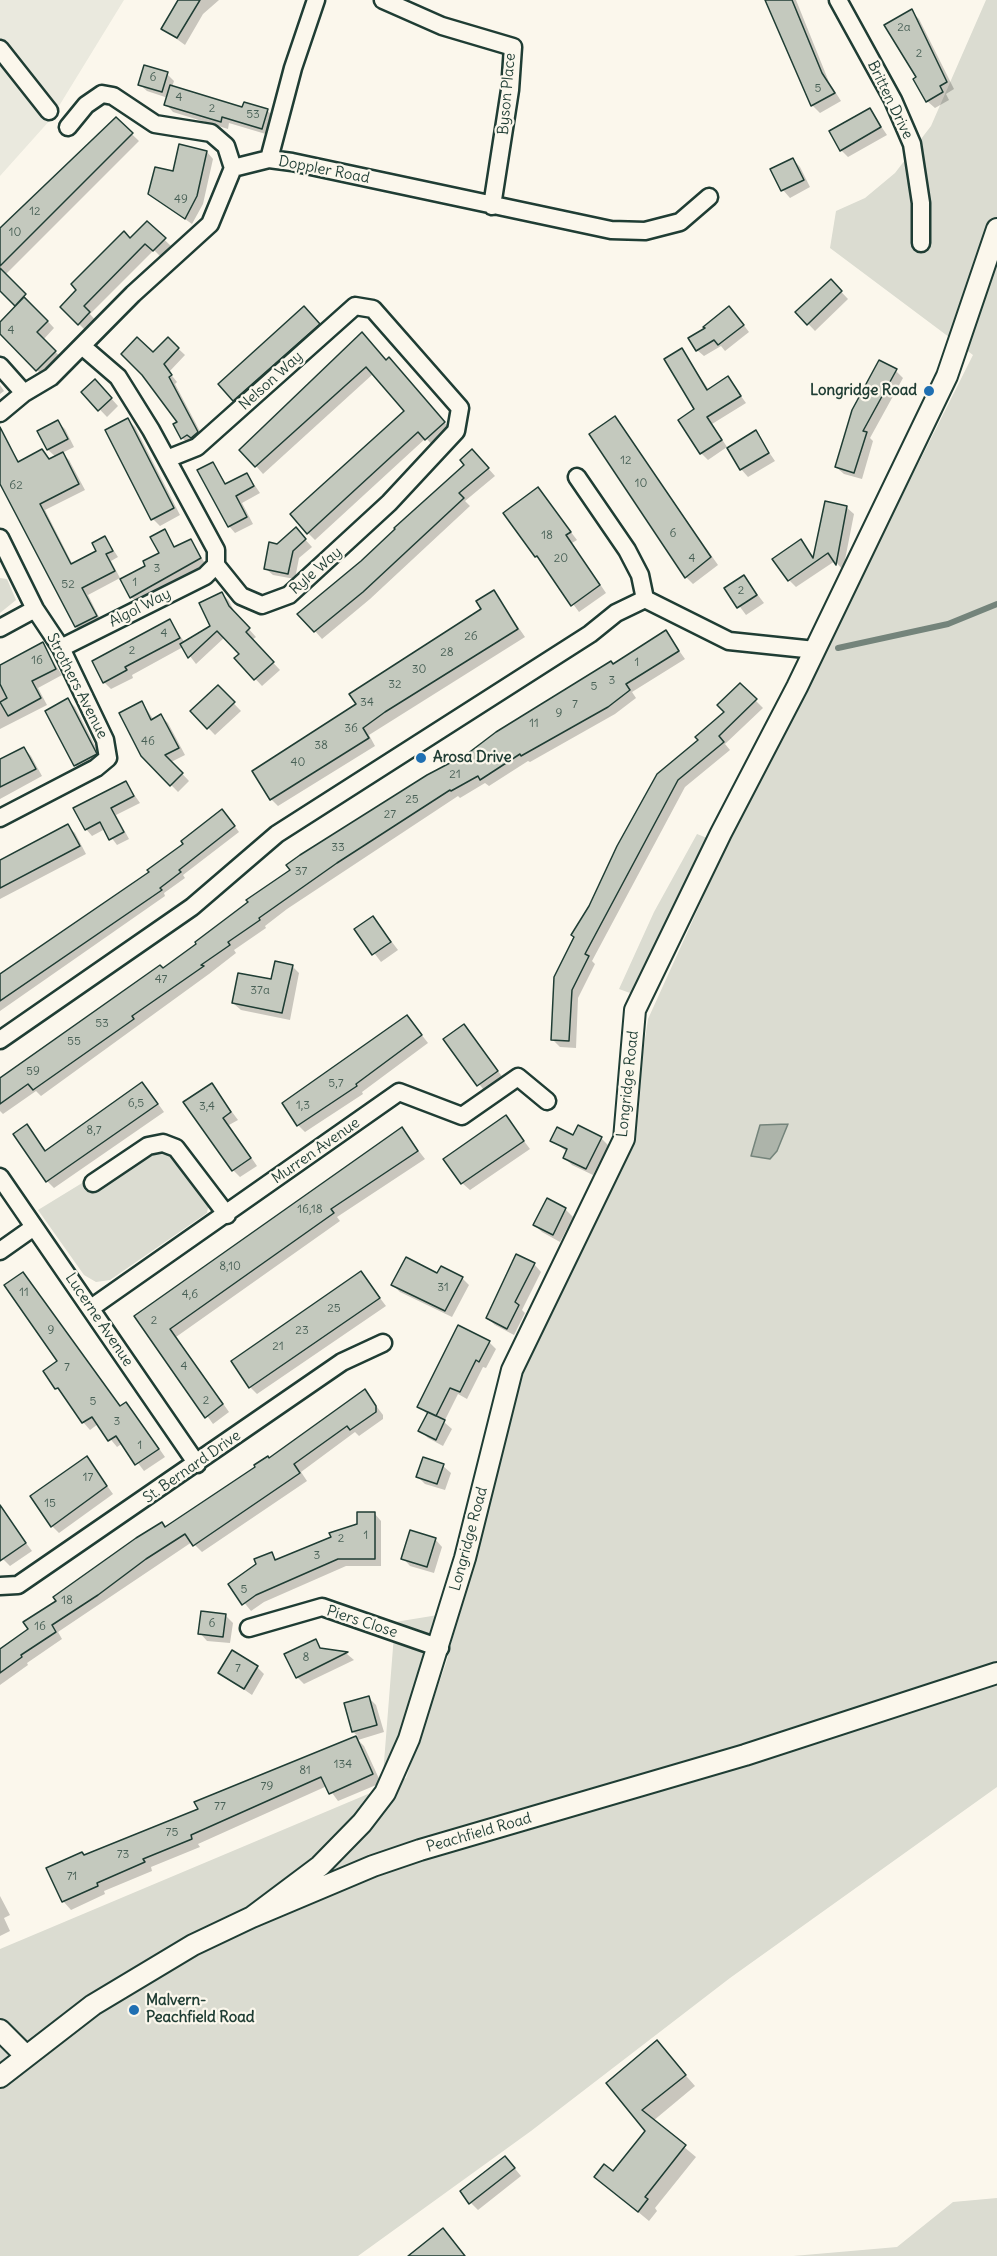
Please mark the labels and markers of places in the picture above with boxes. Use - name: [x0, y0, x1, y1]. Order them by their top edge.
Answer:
- place label: Longridge Road: [810, 382, 917, 400]
- marker: Longridge Road: [922, 384, 936, 398]
- place label: Arosa Drive: [433, 749, 511, 767]
- marker: Arosa Drive: [414, 751, 428, 765]
- place label: Malvern- Peachfield Road: [146, 1992, 255, 2027]
- marker: Malvern- Peachfield Road: [127, 2003, 141, 2017]

